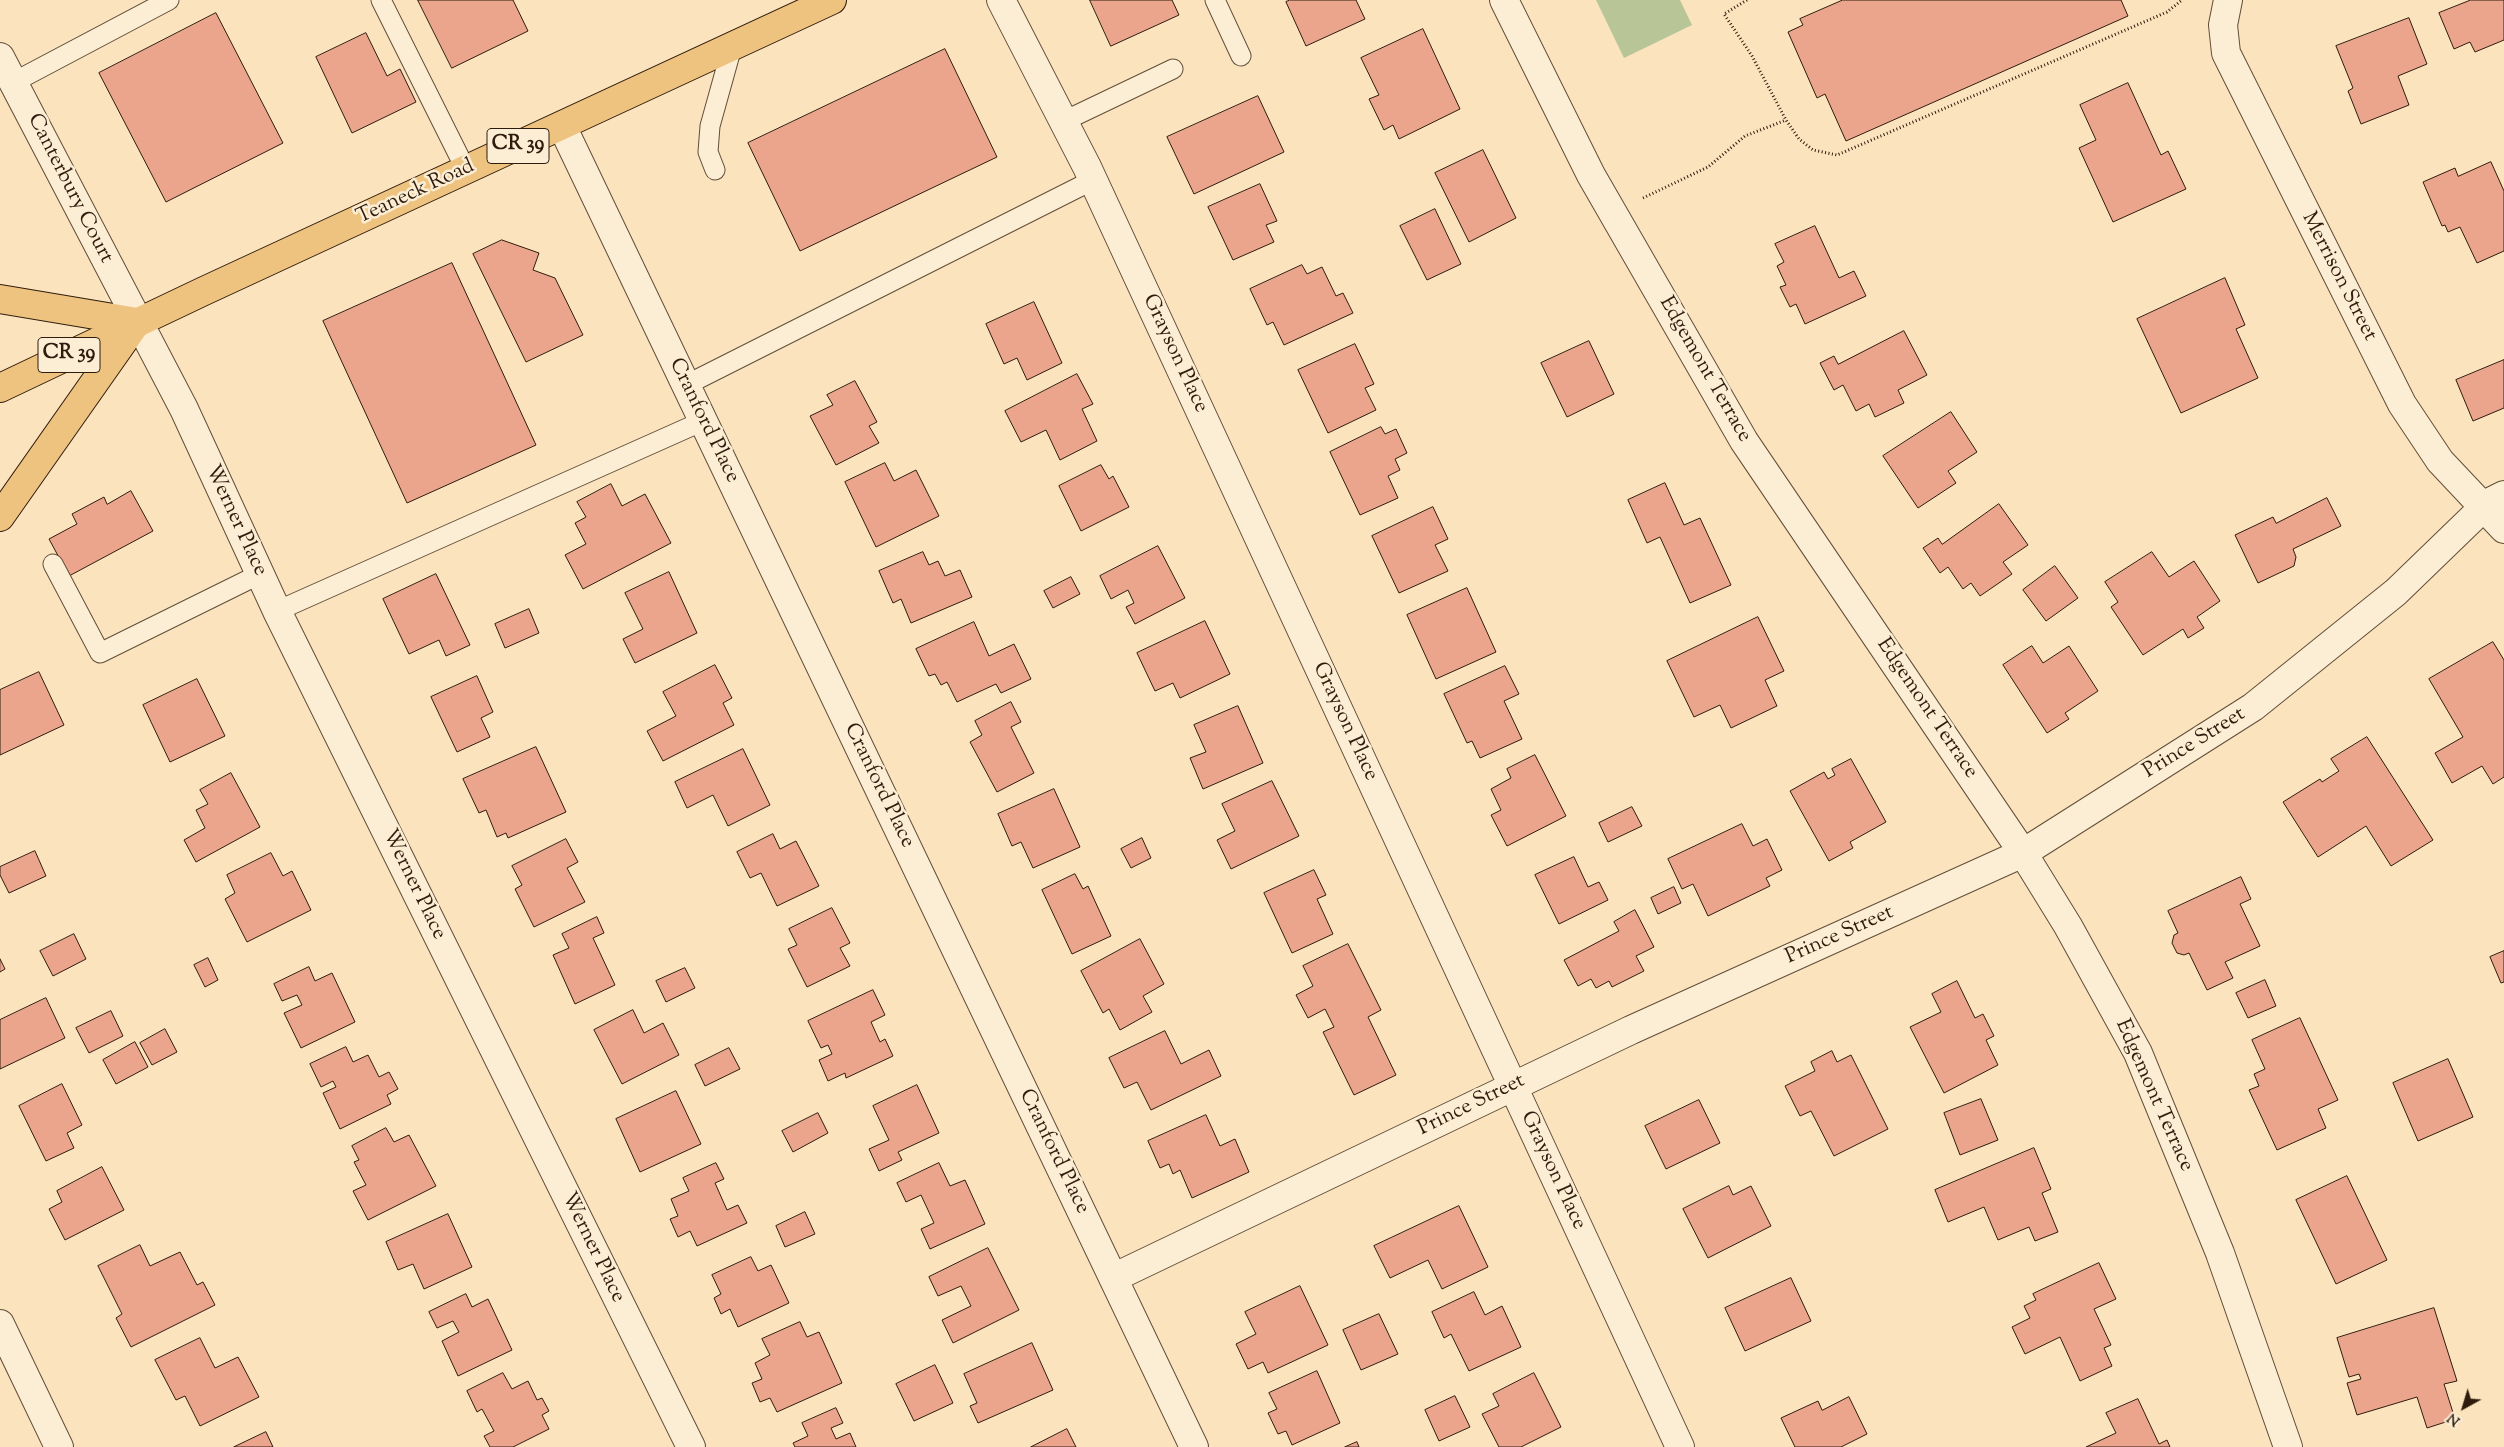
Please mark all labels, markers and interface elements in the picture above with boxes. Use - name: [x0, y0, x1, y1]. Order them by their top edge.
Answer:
- street label: Canterbury Court: [20, 110, 118, 268]
- road number: CR 39: [487, 128, 549, 164]
- street label: Teaneck Road: [353, 155, 479, 231]
- street label: Merrison Street: [2295, 208, 2381, 346]
- street label: Grayson Place: [1136, 291, 1212, 417]
- street label: Edgemont Terrace: [1652, 293, 1756, 447]
- road number: CR 39: [38, 338, 100, 372]
- street label: Cranford Place: [662, 355, 744, 487]
- street label: Werner Place: [198, 461, 272, 581]
- street label: Edgemont Terrace: [1870, 634, 1982, 784]
- street label: Grayson Place: [1306, 659, 1382, 785]
- street label: Prince Street: [2139, 703, 2251, 785]
- street label: Cranford Place: [837, 720, 919, 852]
- street label: Werner Place: [375, 826, 451, 944]
- street label: Prince Street: [1782, 901, 1898, 971]
- street label: Edgemont Terrace: [2108, 1016, 2198, 1176]
- street label: Prince Street: [1415, 1069, 1529, 1143]
- street label: Cranford Place: [1012, 1086, 1094, 1218]
- street label: Grayson Place: [1514, 1108, 1590, 1234]
- street label: Werner Place: [554, 1189, 630, 1307]
- north arrow: [2439, 1382, 2489, 1432]
- text: N: [2444, 1407, 2465, 1430]

